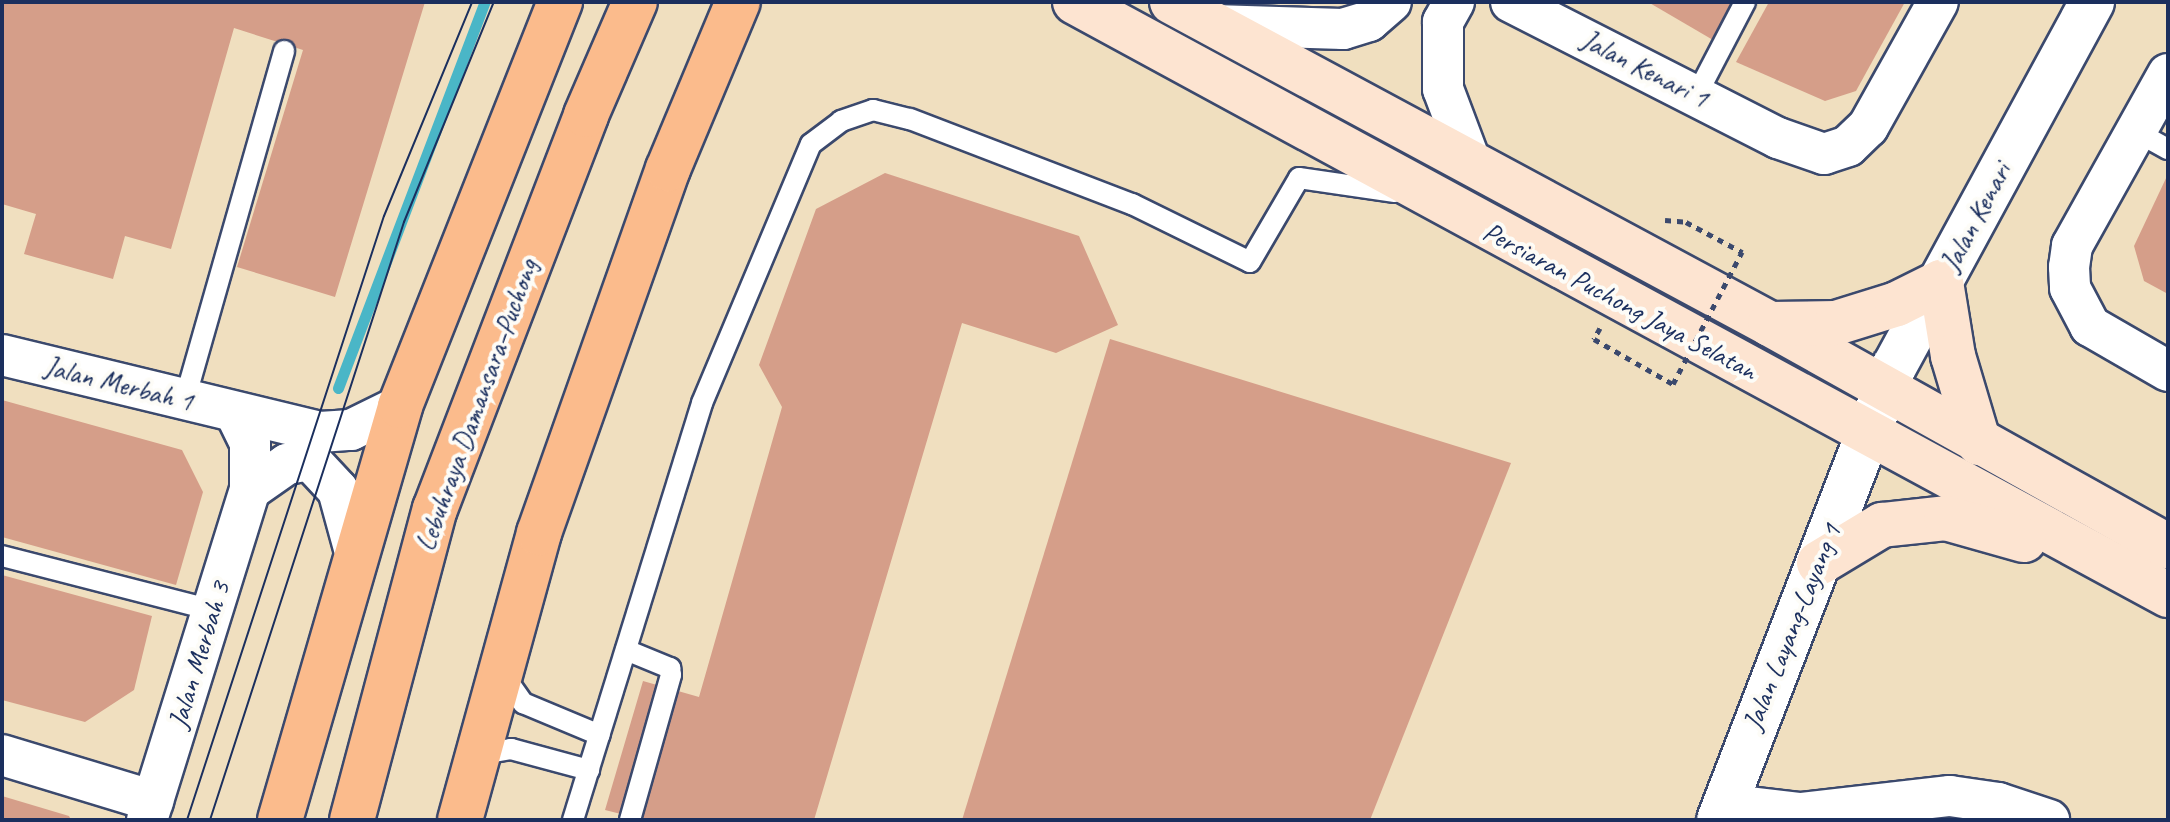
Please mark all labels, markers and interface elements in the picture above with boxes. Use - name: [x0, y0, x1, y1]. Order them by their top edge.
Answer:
- street label: Jalan Kenari 1: [1577, 23, 1713, 115]
- street label: Jalan Kenari: [1934, 157, 2018, 277]
- street label: Persiaran Puchong Jaya Selatan: [1478, 215, 1762, 387]
- street label: Lebuhraya Damansara–Puchong: [409, 255, 545, 555]
- street label: Jalan Merbah 1: [42, 349, 196, 419]
- street label: Jalan Layang-Layang 1: [1736, 520, 1848, 734]
- street label: Jalan Merbah 3: [161, 578, 237, 732]

